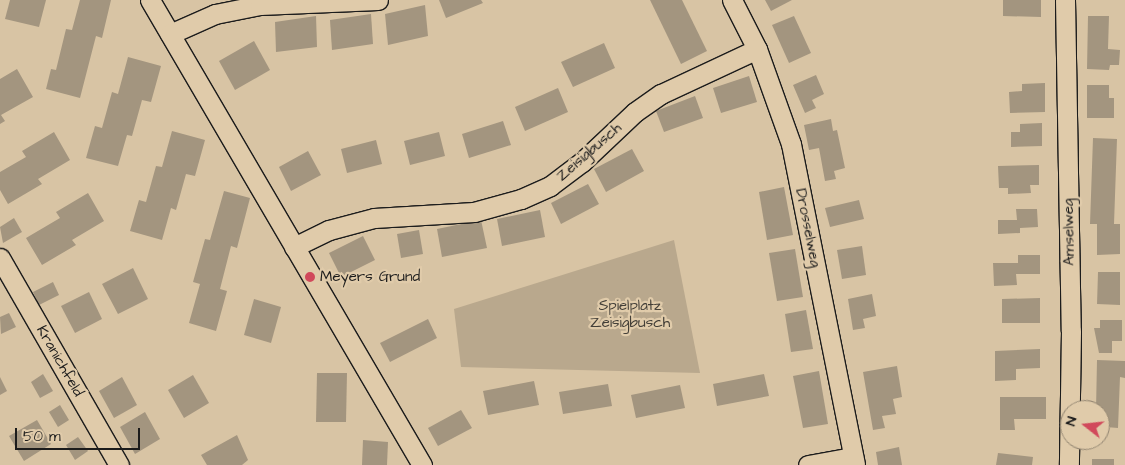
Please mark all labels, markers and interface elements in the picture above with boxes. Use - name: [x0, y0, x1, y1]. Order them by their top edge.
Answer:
- street label: Zeisigbusch: [553, 119, 625, 185]
- street label: Drosselweg: [792, 187, 824, 269]
- street label: Amselweg: [1059, 198, 1079, 266]
- place label: Meyers Grund: [320, 268, 420, 286]
- marker: Meyers Grund: [304, 271, 316, 283]
- park label: Spielplatz Zeisigbusch: [590, 296, 670, 331]
- street label: Kranichfeld: [33, 322, 87, 400]
- north arrow: [1060, 400, 1110, 450]
- text: N: [1061, 414, 1082, 428]
- scale bar: [18, 418, 142, 450]
- text: 50 m: [23, 426, 61, 447]

